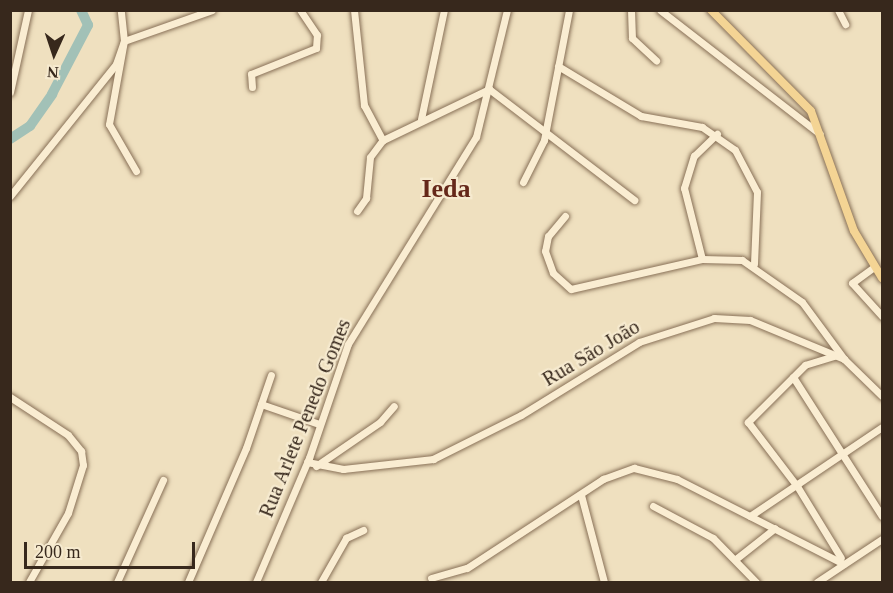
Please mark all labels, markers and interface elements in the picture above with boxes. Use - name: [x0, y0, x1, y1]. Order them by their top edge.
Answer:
- north arrow: [24, 24, 84, 84]
- text: N: [47, 64, 59, 81]
- district label: Ieda: [421, 173, 471, 205]
- street label: Rua Arlete Penedo Gomes: [254, 315, 356, 521]
- street label: Rua São João: [538, 315, 644, 391]
- scale bar: [27, 530, 198, 568]
- text: 200 m: [35, 542, 81, 562]

